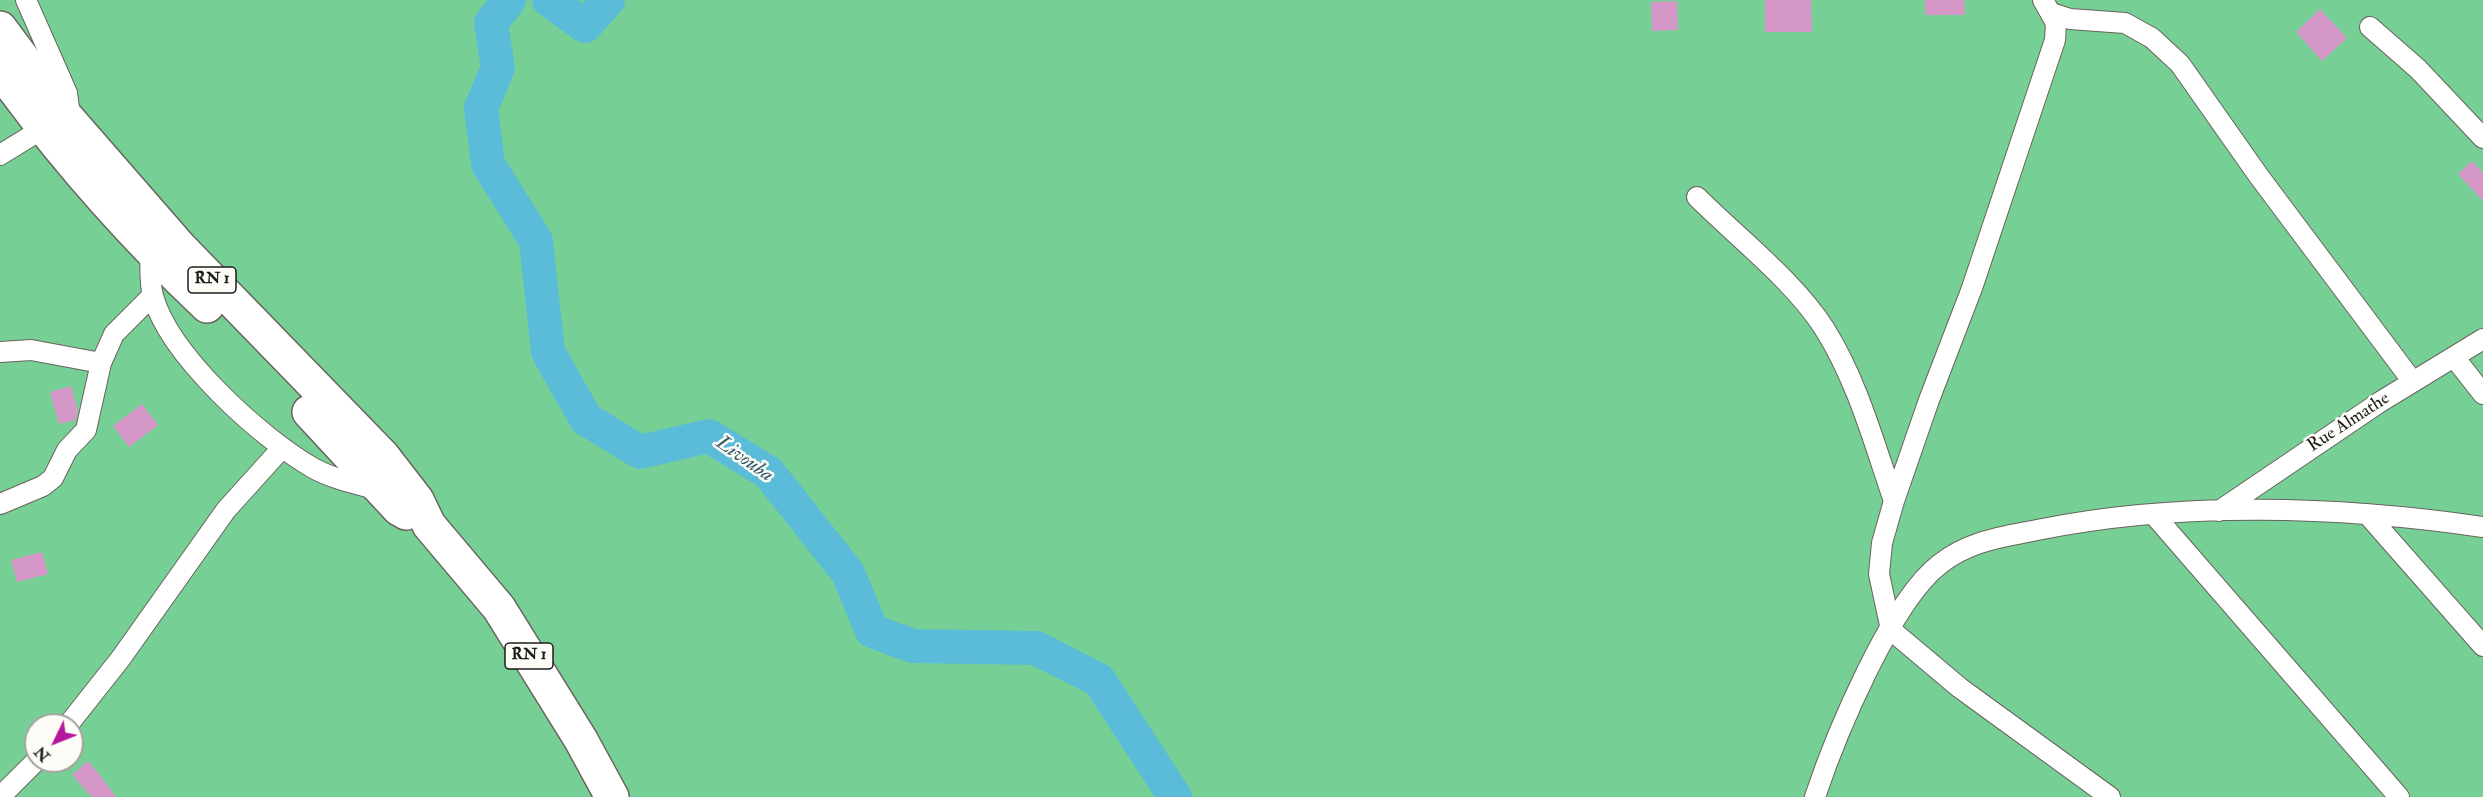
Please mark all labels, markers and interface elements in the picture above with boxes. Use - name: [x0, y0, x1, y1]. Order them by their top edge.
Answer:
- road number: RN 1: [188, 267, 236, 293]
- street label: Rue Almathe: [2304, 388, 2394, 458]
- water label: Livouba: [711, 432, 777, 488]
- road number: RN 1: [505, 643, 553, 669]
- north arrow: [24, 713, 84, 773]
- text: N: [30, 742, 55, 766]

